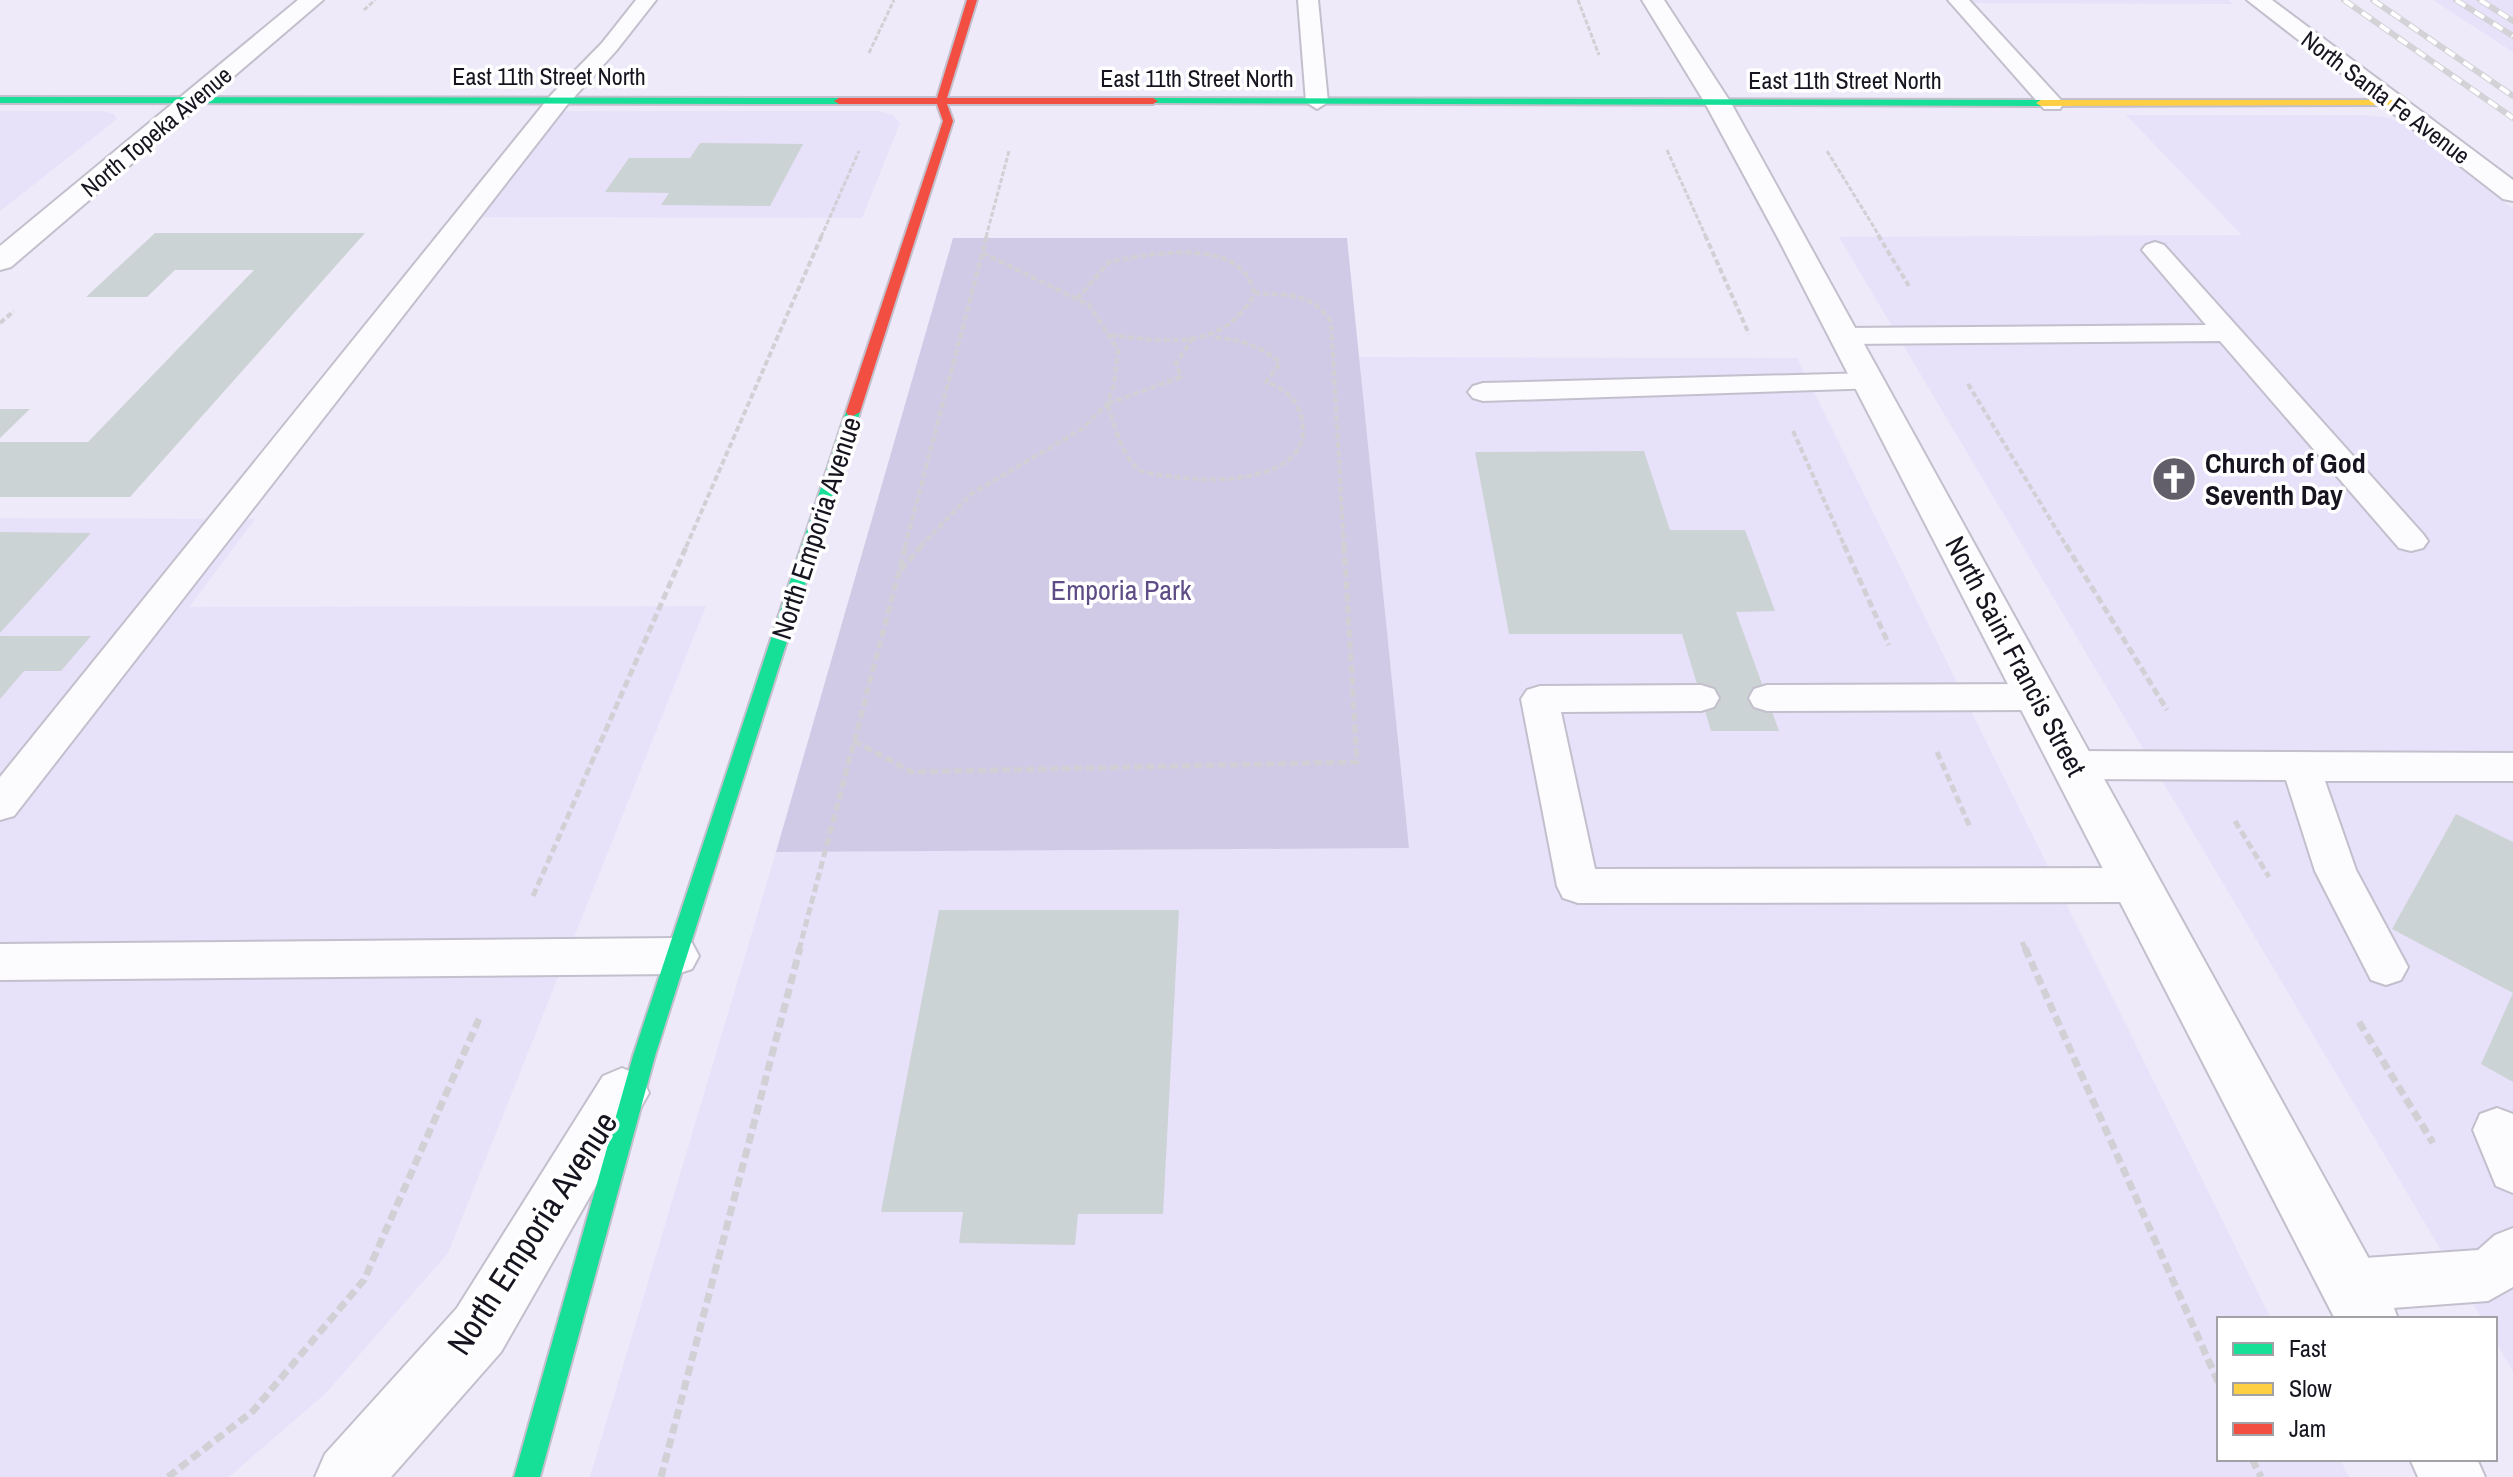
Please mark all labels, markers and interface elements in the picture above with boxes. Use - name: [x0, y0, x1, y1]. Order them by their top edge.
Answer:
- street label: North Santa Fe Avenue: [2295, 23, 2477, 171]
- street label: North Topeka Avenue: [74, 58, 238, 204]
- street label: East 11th Street North: [452, 60, 646, 92]
- street label: East 11th Street North: [1100, 62, 1294, 94]
- street label: East 11th Street North: [1748, 64, 1942, 96]
- street label: North Emporia Avenue: [762, 412, 870, 644]
- place label: Church of God Seventh Day: [2205, 444, 2366, 514]
- church icon: Church of God Seventh Day: [2150, 455, 2198, 503]
- street label: North Saint Francis Street: [1937, 529, 2095, 783]
- park label: Emporia Park: [1051, 571, 1192, 609]
- street label: North Emporia Avenue: [436, 1102, 628, 1364]
- legend: [2217, 1317, 2497, 1461]
- text: Fast: [2289, 1332, 2327, 1364]
- text: Slow: [2289, 1372, 2332, 1404]
- text: Jam: [2289, 1412, 2326, 1444]

